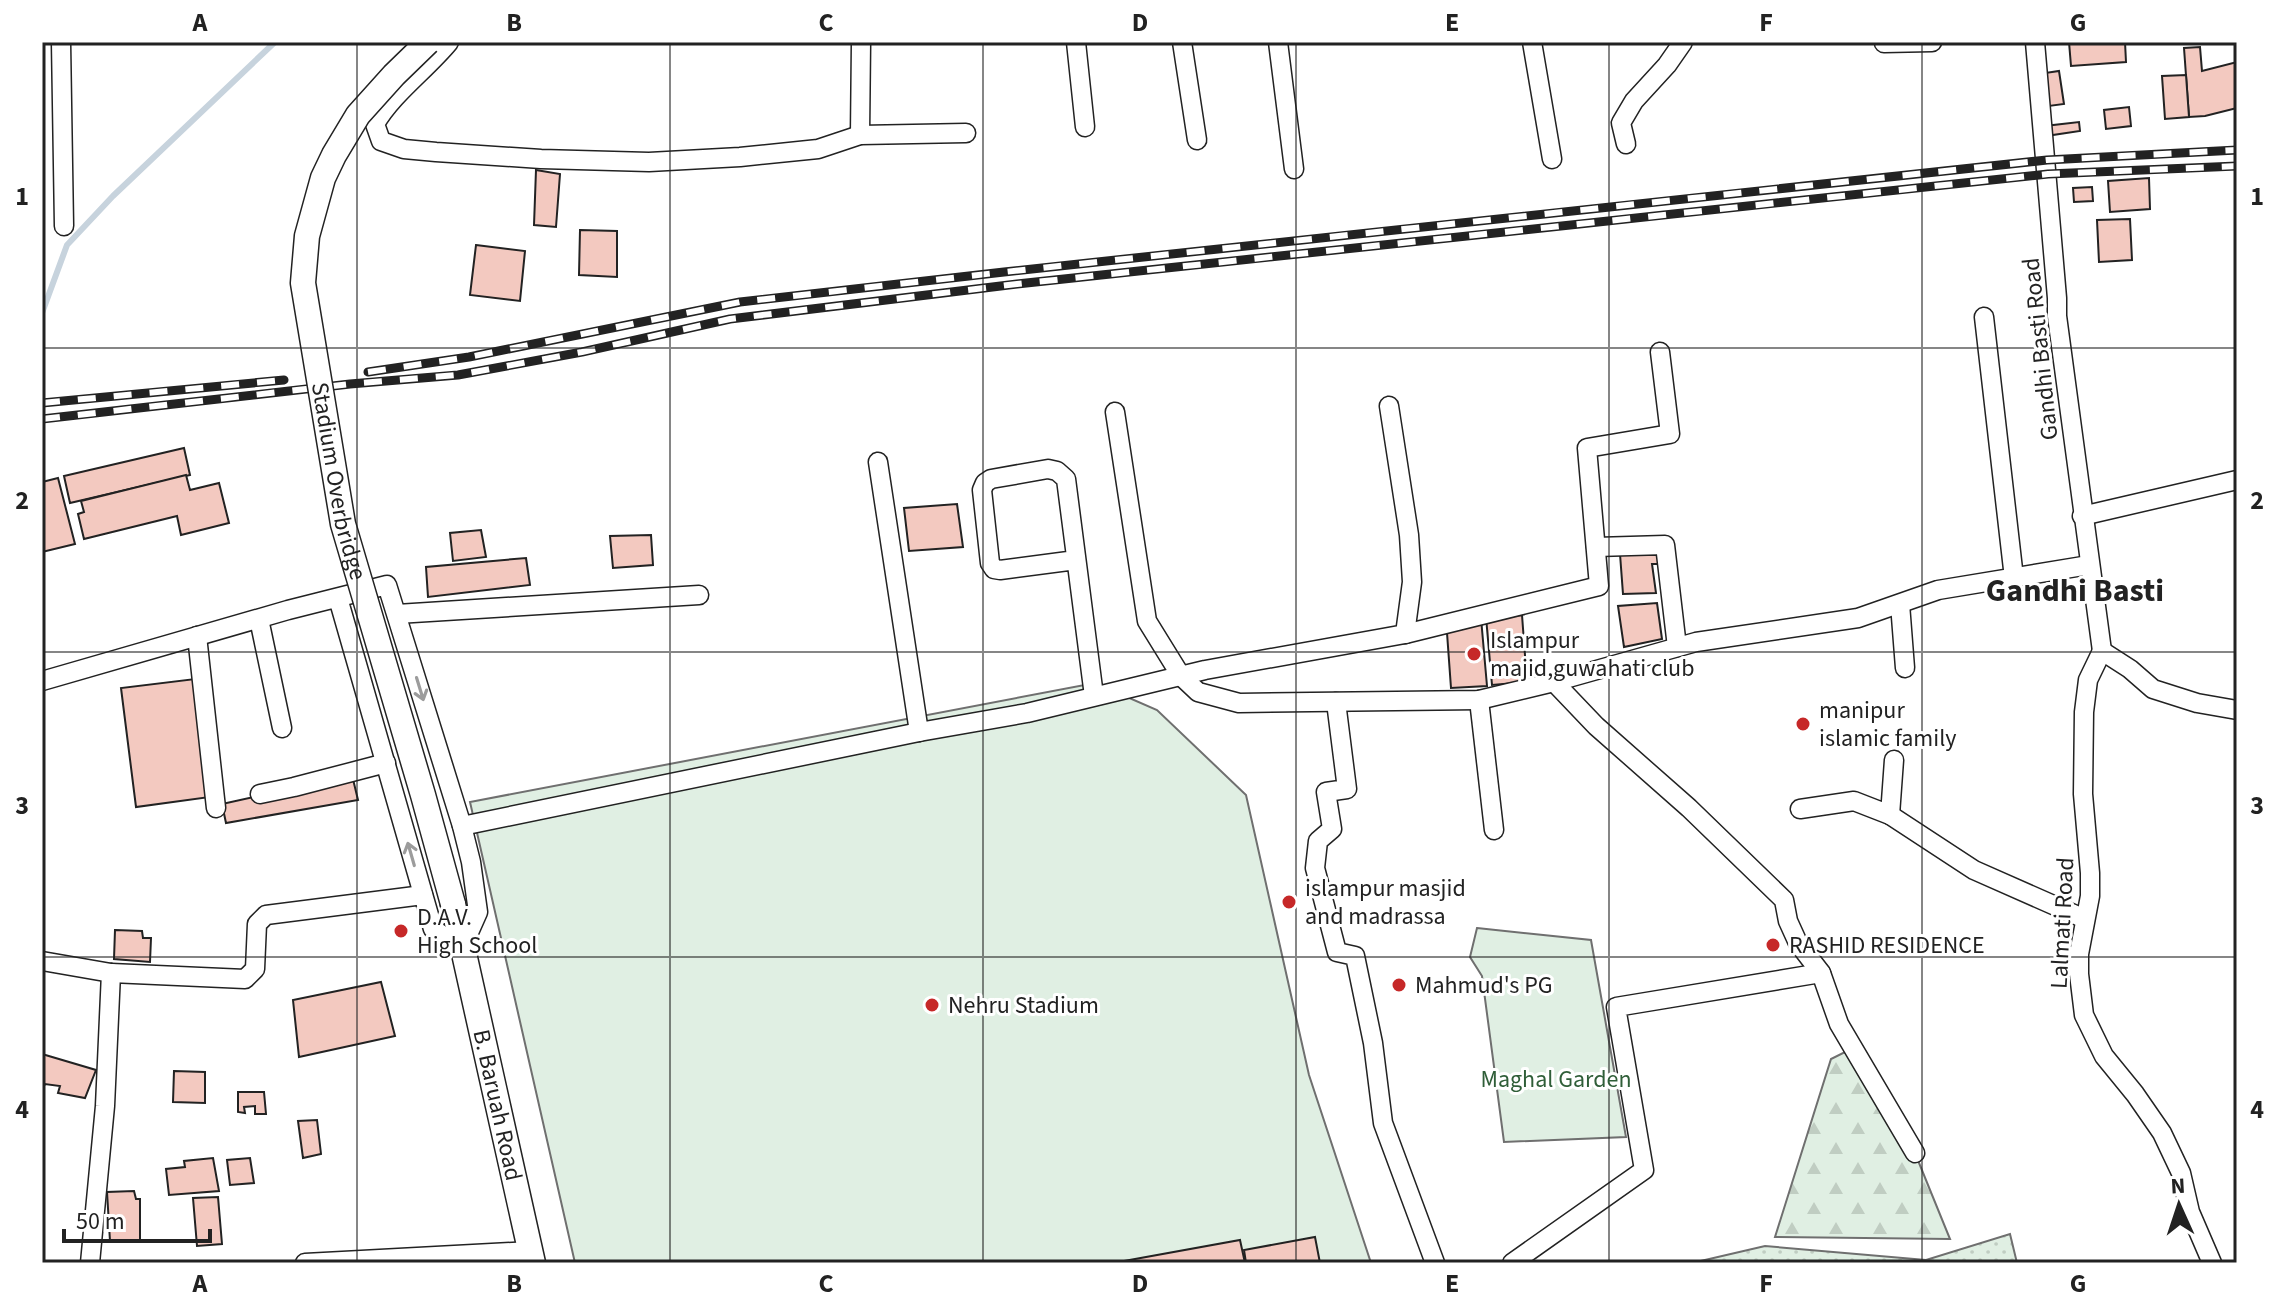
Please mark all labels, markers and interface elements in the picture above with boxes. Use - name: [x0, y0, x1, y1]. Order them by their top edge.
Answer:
- text: A: [192, 4, 209, 41]
- text: B: [506, 4, 522, 41]
- text: C: [818, 4, 834, 41]
- text: D: [1132, 4, 1148, 41]
- text: E: [1445, 4, 1459, 41]
- text: F: [1759, 4, 1773, 41]
- text: G: [2070, 4, 2086, 41]
- text: 1: [15, 178, 29, 215]
- text: 1: [2250, 178, 2264, 215]
- street label: Gandhi Basti Road: [2014, 256, 2067, 442]
- street label: Stadium Overbridge: [302, 380, 376, 584]
- text: 2: [15, 482, 29, 519]
- text: 2: [2250, 482, 2264, 519]
- district label: Gandhi Basti: [1986, 568, 2164, 614]
- place label: Islampur majid,guwahati club: [1490, 623, 1694, 686]
- marker: Islampur majid,guwahati club: [1465, 645, 1483, 663]
- one-way arrow: [414, 676, 428, 701]
- place label: manipur islamic family: [1819, 693, 1956, 756]
- marker: manipur islamic family: [1794, 715, 1812, 733]
- text: 3: [15, 787, 29, 824]
- text: 3: [2250, 787, 2264, 824]
- one-way arrow: [403, 842, 418, 867]
- street label: Lalmati Road: [2042, 856, 2083, 990]
- place label: islampur masjid and madrassa: [1305, 871, 1466, 934]
- marker: islampur masjid and madrassa: [1280, 893, 1298, 911]
- place label: D.A.V. High School: [417, 900, 537, 963]
- marker: D.A.V. High School: [392, 922, 410, 940]
- place label: RASHID RESIDENCE: [1789, 928, 1985, 963]
- marker: RASHID RESIDENCE: [1764, 936, 1782, 954]
- place label: Mahmud's PG: [1415, 968, 1553, 1003]
- marker: Mahmud's PG: [1390, 976, 1408, 994]
- place label: Nehru Stadium: [948, 988, 1099, 1023]
- marker: Nehru Stadium: [923, 996, 941, 1014]
- street label: B. Baruah Road: [463, 1026, 531, 1184]
- park label: Maghal Garden: [1480, 1062, 1632, 1097]
- text: 4: [15, 1091, 29, 1128]
- text: 4: [2250, 1091, 2264, 1128]
- north arrow: [2139, 1165, 2219, 1245]
- text: N: [2170, 1170, 2186, 1202]
- scale bar: [64, 1193, 210, 1243]
- text: 50 m: [76, 1204, 125, 1239]
- text: A: [192, 1265, 209, 1302]
- text: B: [506, 1265, 522, 1302]
- text: C: [818, 1265, 834, 1302]
- text: D: [1132, 1265, 1148, 1302]
- text: E: [1445, 1265, 1459, 1302]
- text: F: [1759, 1265, 1773, 1302]
- text: G: [2070, 1265, 2086, 1302]

